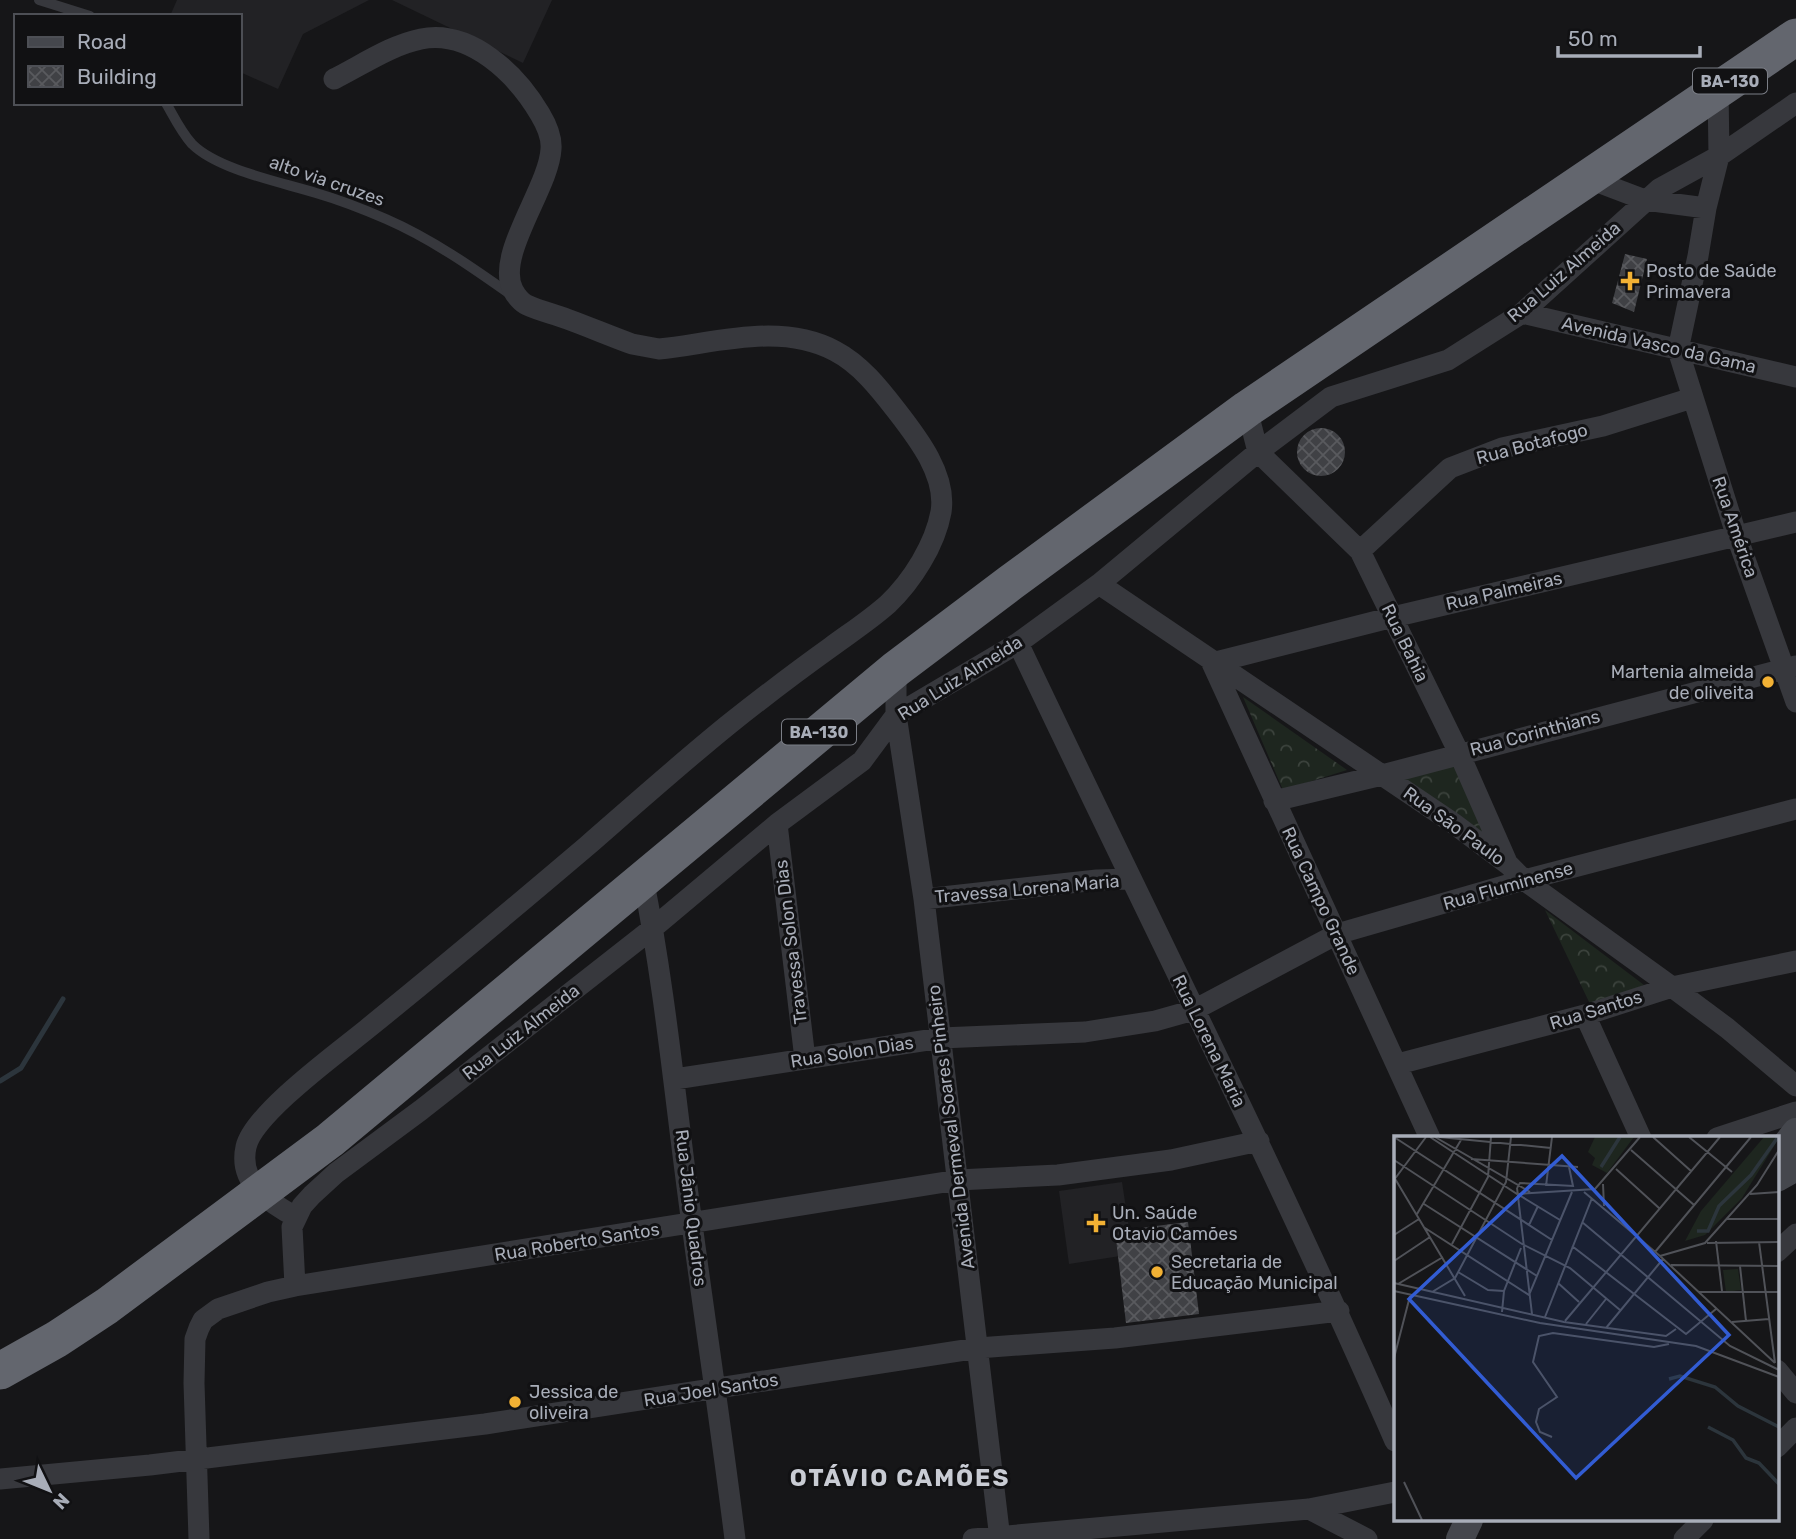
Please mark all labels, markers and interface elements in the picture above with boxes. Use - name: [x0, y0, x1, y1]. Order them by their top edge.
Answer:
- legend: [14, 14, 242, 105]
- scale bar: [1558, 14, 1700, 58]
- text: 50 m: [1568, 26, 1618, 51]
- text: Road: [77, 29, 127, 54]
- text: Building: [77, 64, 157, 89]
- road number: BA-130: [1693, 68, 1767, 94]
- street label: alto via cruzes: [267, 151, 387, 211]
- street label: Rua Luiz Almeida: [1503, 217, 1625, 327]
- place label: Posto de Saúde Primavera: [1646, 260, 1777, 303]
- marker: Posto de Saúde Primavera: [1620, 271, 1640, 291]
- street label: Avenida Vasco da Gama: [1560, 312, 1758, 378]
- street label: Rua Botafogo: [1474, 419, 1590, 469]
- street label: Rua América: [1707, 473, 1763, 581]
- street label: Rua Palmeiras: [1444, 567, 1564, 615]
- street label: Rua Bahia: [1377, 600, 1433, 686]
- street label: Rua Luiz Almeida: [894, 631, 1026, 725]
- place label: Martenia almeida de oliveita: [1611, 661, 1754, 704]
- marker: Martenia almeida de oliveita: [1760, 674, 1776, 690]
- street label: Rua Corinthians: [1468, 705, 1602, 761]
- road number: BA-130: [782, 720, 856, 744]
- street label: Rua São Paulo: [1399, 782, 1509, 870]
- street label: Rua Campo Grande: [1277, 823, 1365, 979]
- street label: Rua Fluminense: [1440, 857, 1576, 915]
- street label: Travessa Solon Dias: [770, 859, 812, 1025]
- street label: Travessa Lorena Maria: [934, 870, 1120, 908]
- street label: Rua Lorena Maria: [1167, 971, 1251, 1111]
- street label: Rua Luiz Almeida: [458, 979, 584, 1085]
- street label: Avenida Dermeval Soares Pinheiro: [923, 984, 979, 1270]
- street label: Rua Santos: [1547, 986, 1645, 1034]
- street label: Rua Solon Dias: [789, 1031, 915, 1073]
- street label: Rua Jânio Quadros: [670, 1128, 712, 1288]
- inset map: [1394, 1136, 1778, 1522]
- place label: Un. Saúde Otavio Camões: [1112, 1202, 1238, 1245]
- marker: Un. Saúde Otavio Camões: [1086, 1213, 1106, 1233]
- street label: Rua Roberto Santos: [493, 1218, 661, 1266]
- place label: Secretaria de Educação Municipal: [1171, 1251, 1338, 1294]
- marker: Secretaria de Educação Municipal: [1149, 1264, 1165, 1280]
- street label: Rua Joel Santos: [642, 1368, 780, 1412]
- place label: Jessica de oliveira: [529, 1381, 618, 1424]
- marker: Jessica de oliveira: [507, 1394, 523, 1410]
- north arrow: [14, 1455, 84, 1525]
- district label: OTÁVIO CAMÕES: [790, 1464, 1010, 1492]
- text: N: [48, 1488, 74, 1514]

